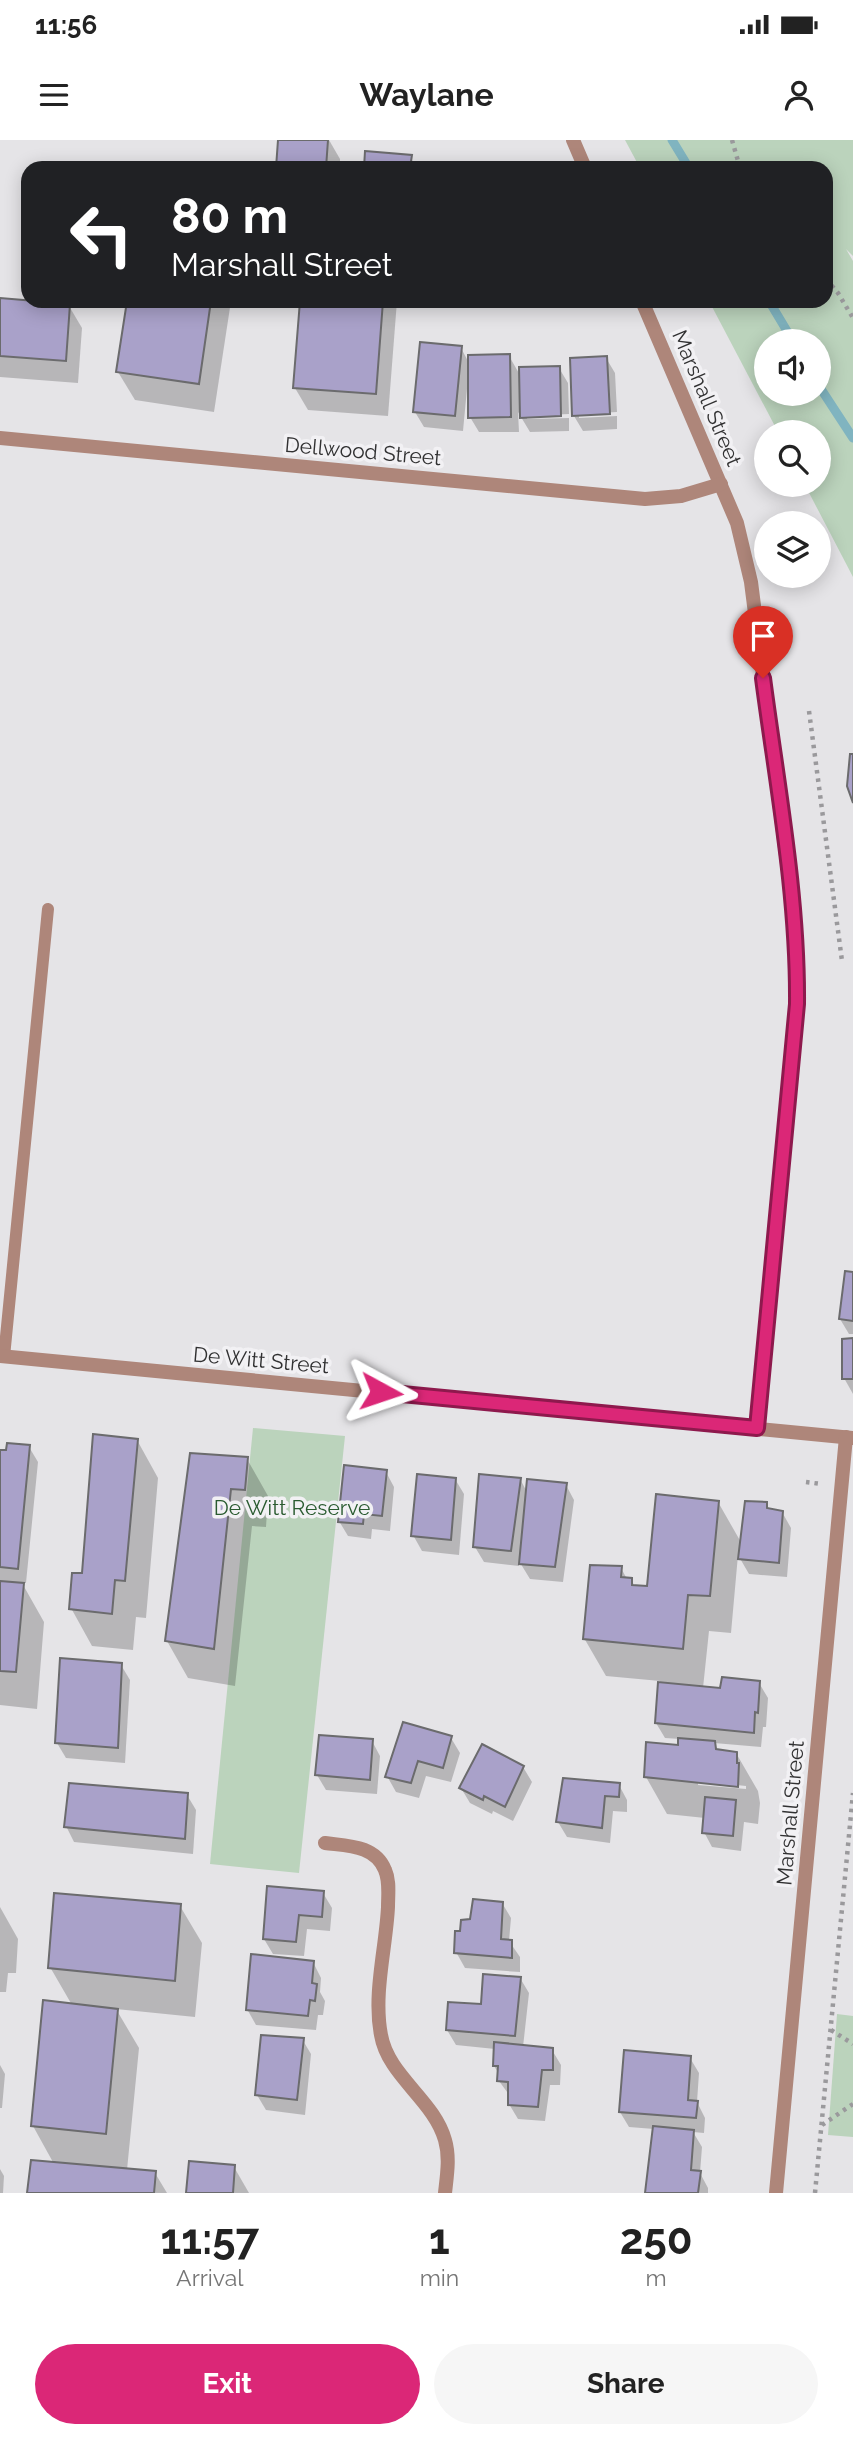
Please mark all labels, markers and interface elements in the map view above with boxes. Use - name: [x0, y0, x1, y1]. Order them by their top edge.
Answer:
- text: 11:56: [35, 10, 97, 40]
- icon: menu: [35, 76, 73, 114]
- text: Waylane: [359, 76, 494, 113]
- icon: person: [780, 76, 818, 114]
- text: 80 m: [171, 187, 288, 244]
- icon: left: [56, 189, 147, 280]
- text: Marshall Street: [171, 246, 392, 283]
- street label: Marshall Street: [667, 326, 747, 470]
- map controls: [754, 329, 831, 588]
- button: sound: [754, 329, 831, 406]
- button: search: [754, 420, 831, 497]
- street label: Dellwood Street: [284, 432, 442, 470]
- button: layers: [754, 511, 831, 588]
- pin: [733, 606, 793, 678]
- icon: arrive: [744, 617, 782, 655]
- street label: De Witt Street: [192, 1342, 330, 1378]
- position arrow: [344, 1355, 418, 1429]
- park label: De Witt Reserve: [214, 1495, 370, 1520]
- street label: Marshall Street: [771, 1740, 809, 1886]
- text: 11:57: [160, 2215, 259, 2264]
- text: 1: [429, 2215, 450, 2264]
- text: 250: [620, 2215, 692, 2264]
- text: Arrival: [176, 2264, 244, 2291]
- text: min: [420, 2264, 459, 2291]
- text: m: [646, 2264, 667, 2291]
- button: Exit: [35, 2344, 420, 2424]
- button: Share: [434, 2344, 818, 2424]

